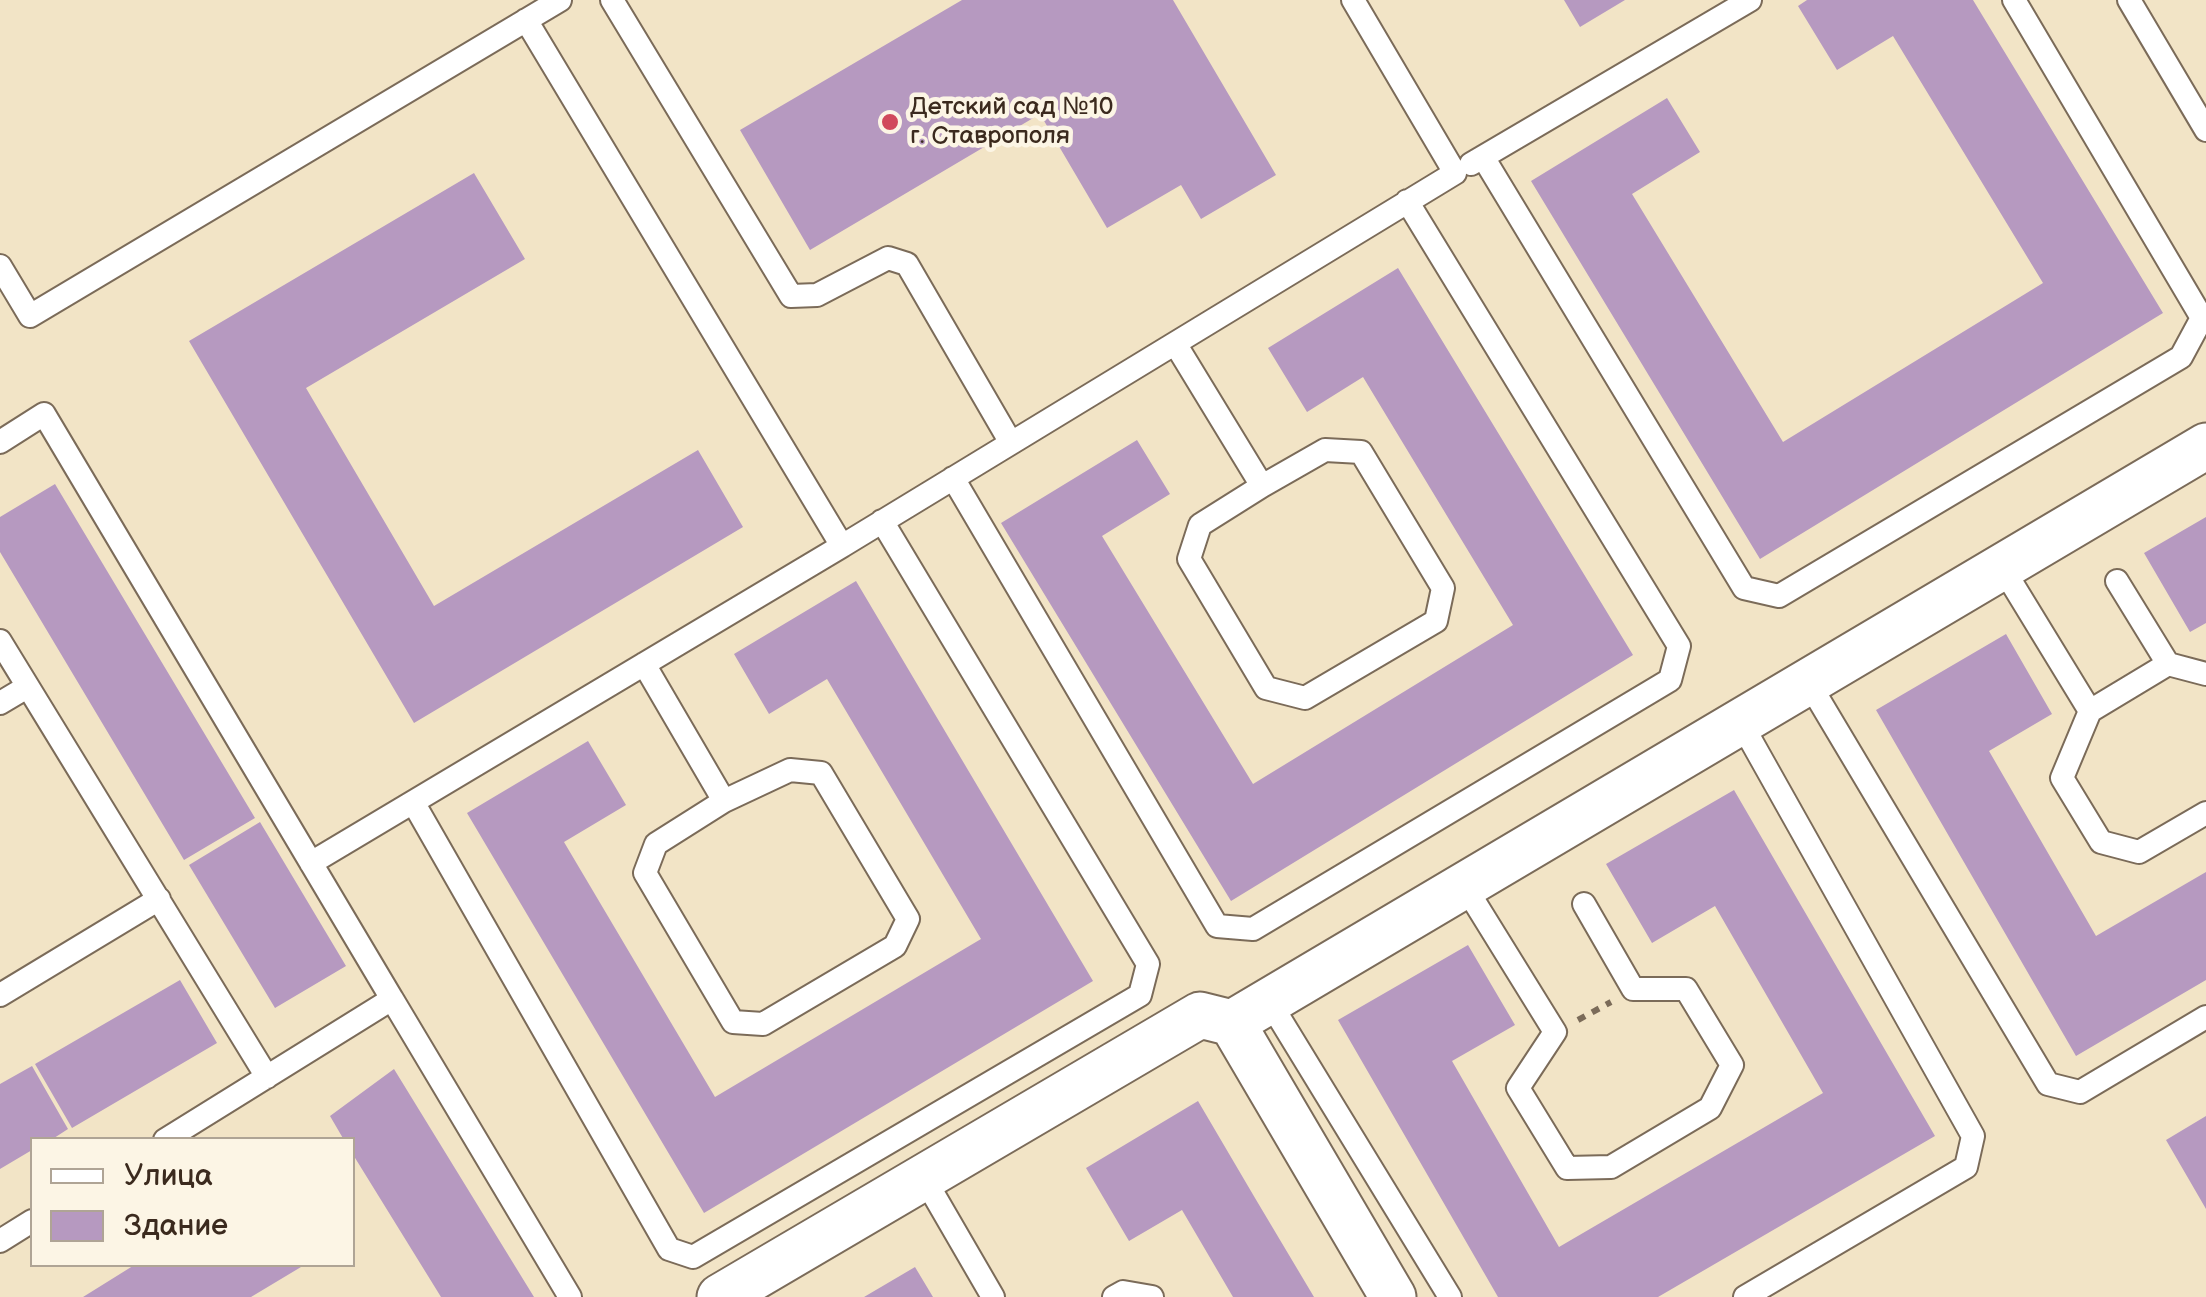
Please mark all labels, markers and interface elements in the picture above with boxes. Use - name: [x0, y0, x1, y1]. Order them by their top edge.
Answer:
- place label: Детский сад №10 г. Ставрополя: [910, 93, 1113, 152]
- marker: Детский сад №10 г. Ставрополя: [879, 111, 901, 133]
- legend: [30, 1137, 355, 1267]
- text: Улица: [124, 1158, 213, 1194]
- text: Здание: [124, 1208, 228, 1244]

